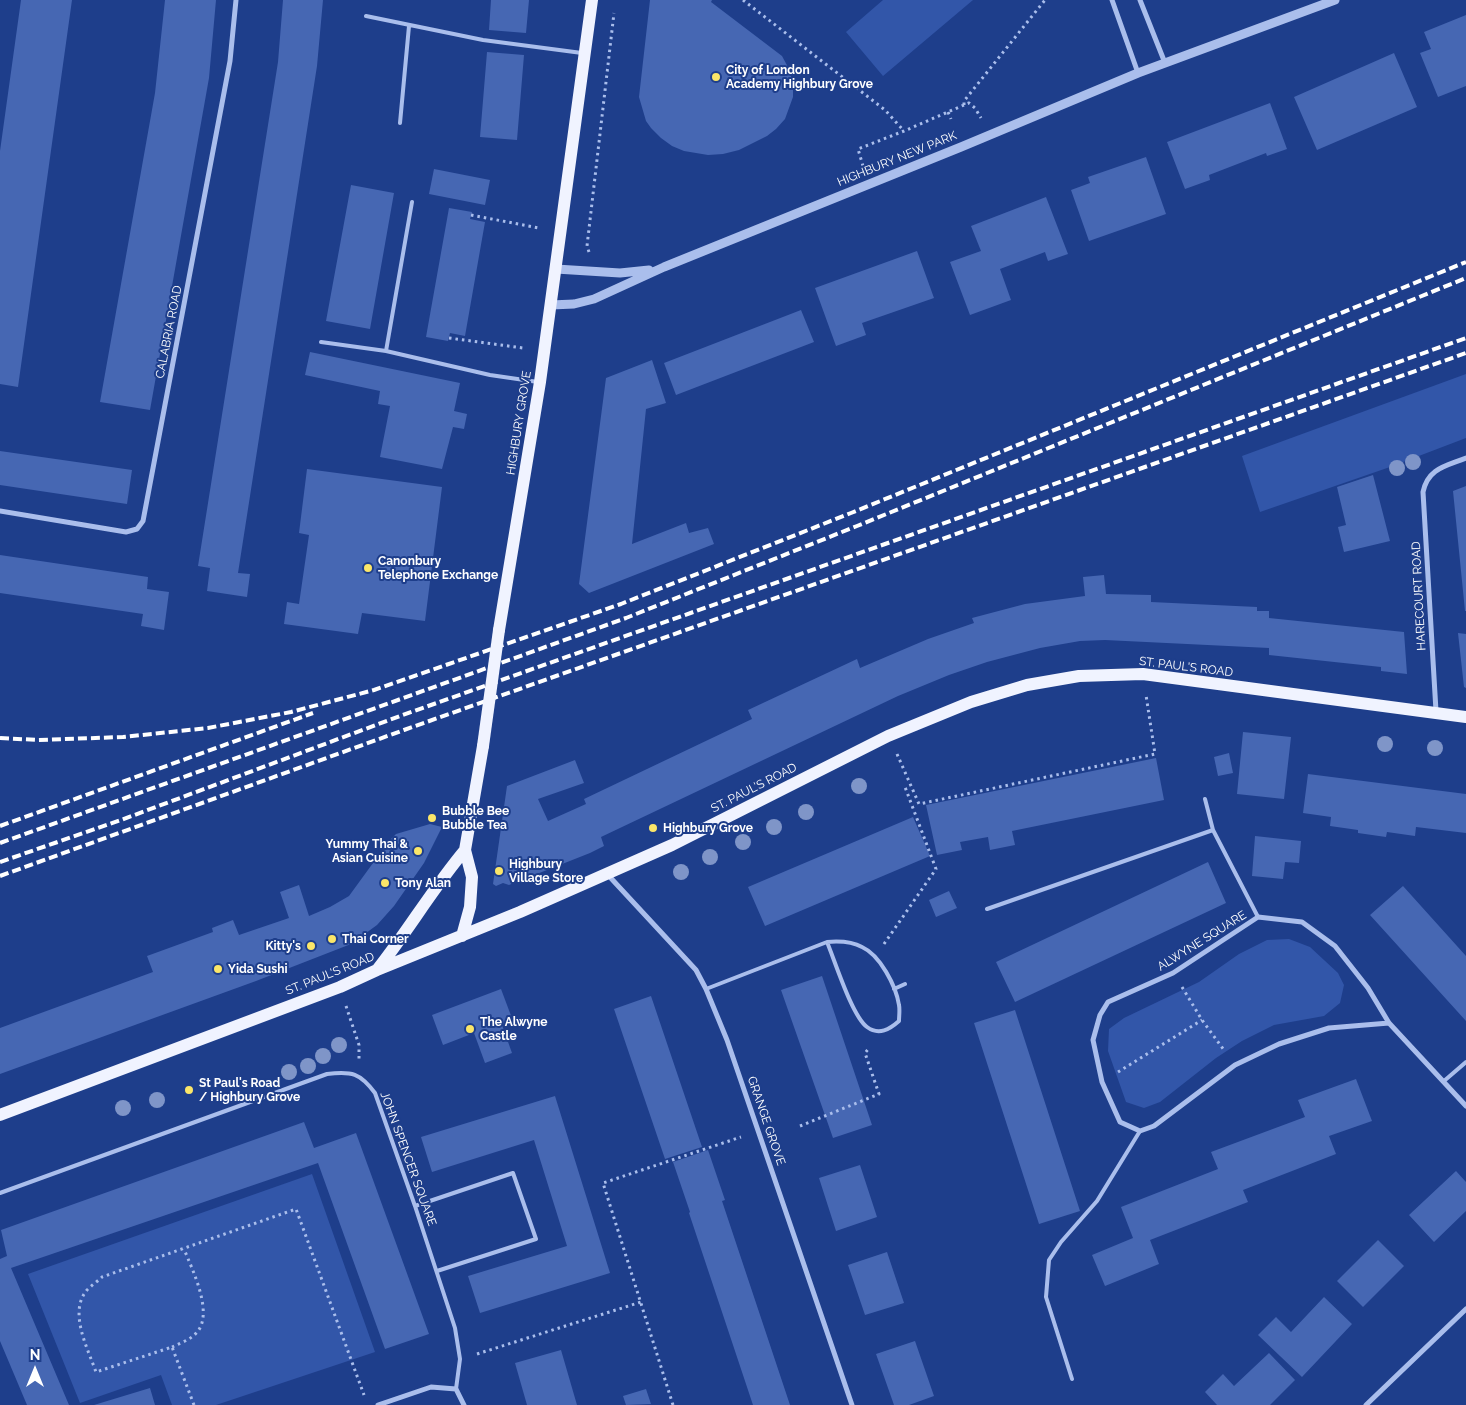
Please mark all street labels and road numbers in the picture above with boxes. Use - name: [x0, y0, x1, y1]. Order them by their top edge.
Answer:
- street label: HIGHBURY NEW PARK: [835, 128, 959, 190]
- street label: CALABRIA ROAD: [153, 284, 185, 380]
- street label: HIGHBURY GROVE: [504, 370, 534, 476]
- street label: HARECOURT ROAD: [1409, 541, 1429, 651]
- street label: ST. PAUL'S ROAD: [1138, 654, 1234, 680]
- street label: ST. PAUL'S ROAD: [709, 760, 799, 816]
- street label: ALWYNE SQUARE: [1155, 908, 1249, 974]
- street label: ST. PAUL'S ROAD: [283, 950, 377, 998]
- street label: GRANGE GROVE: [744, 1075, 788, 1167]
- street label: JOHN SPENCER SQUARE: [377, 1090, 439, 1228]

